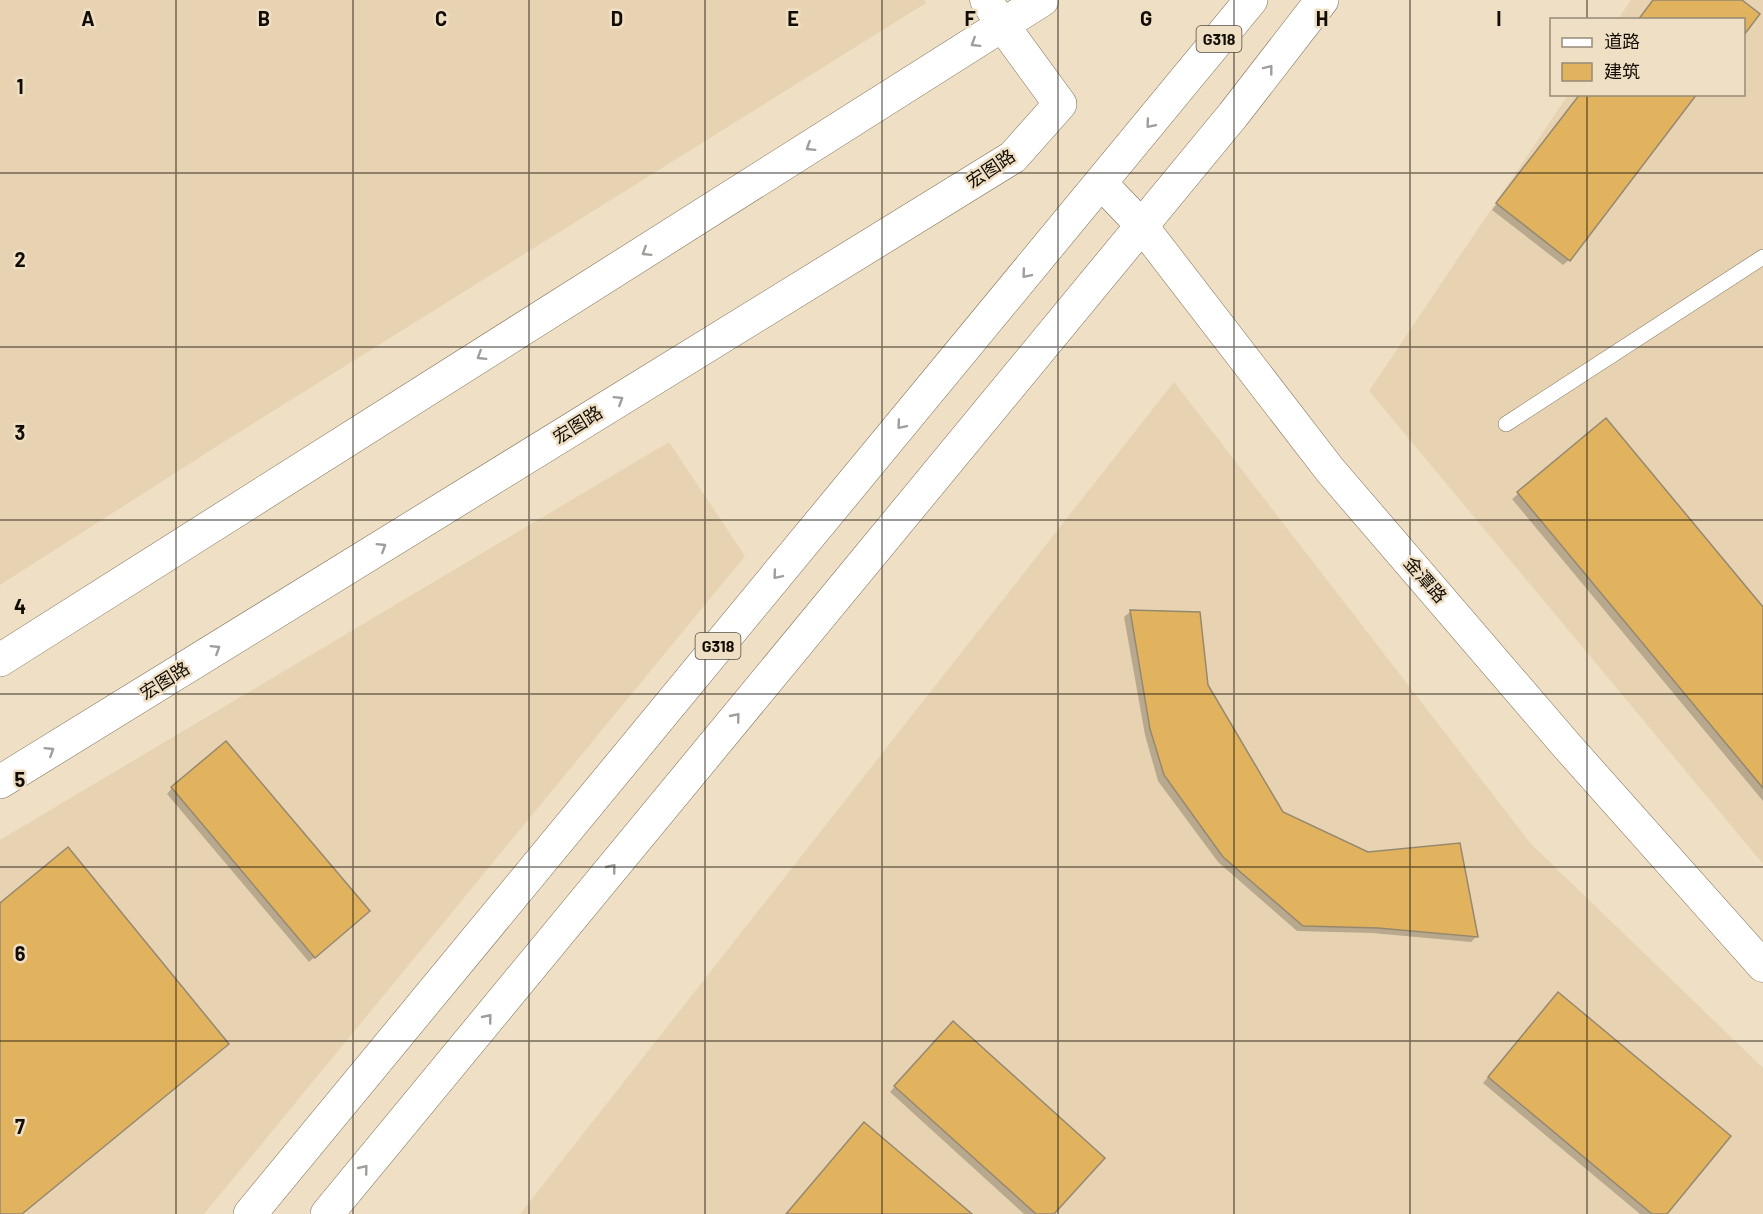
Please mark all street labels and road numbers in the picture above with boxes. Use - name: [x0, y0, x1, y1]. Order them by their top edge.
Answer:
- road number: G318: [1196, 26, 1242, 52]
- street label: 宏图路: [962, 144, 1019, 192]
- street label: 宏图路: [549, 401, 606, 448]
- street label: 金潭路: [1400, 552, 1452, 607]
- road number: G318: [696, 633, 740, 659]
- street label: 宏图路: [136, 657, 193, 704]

